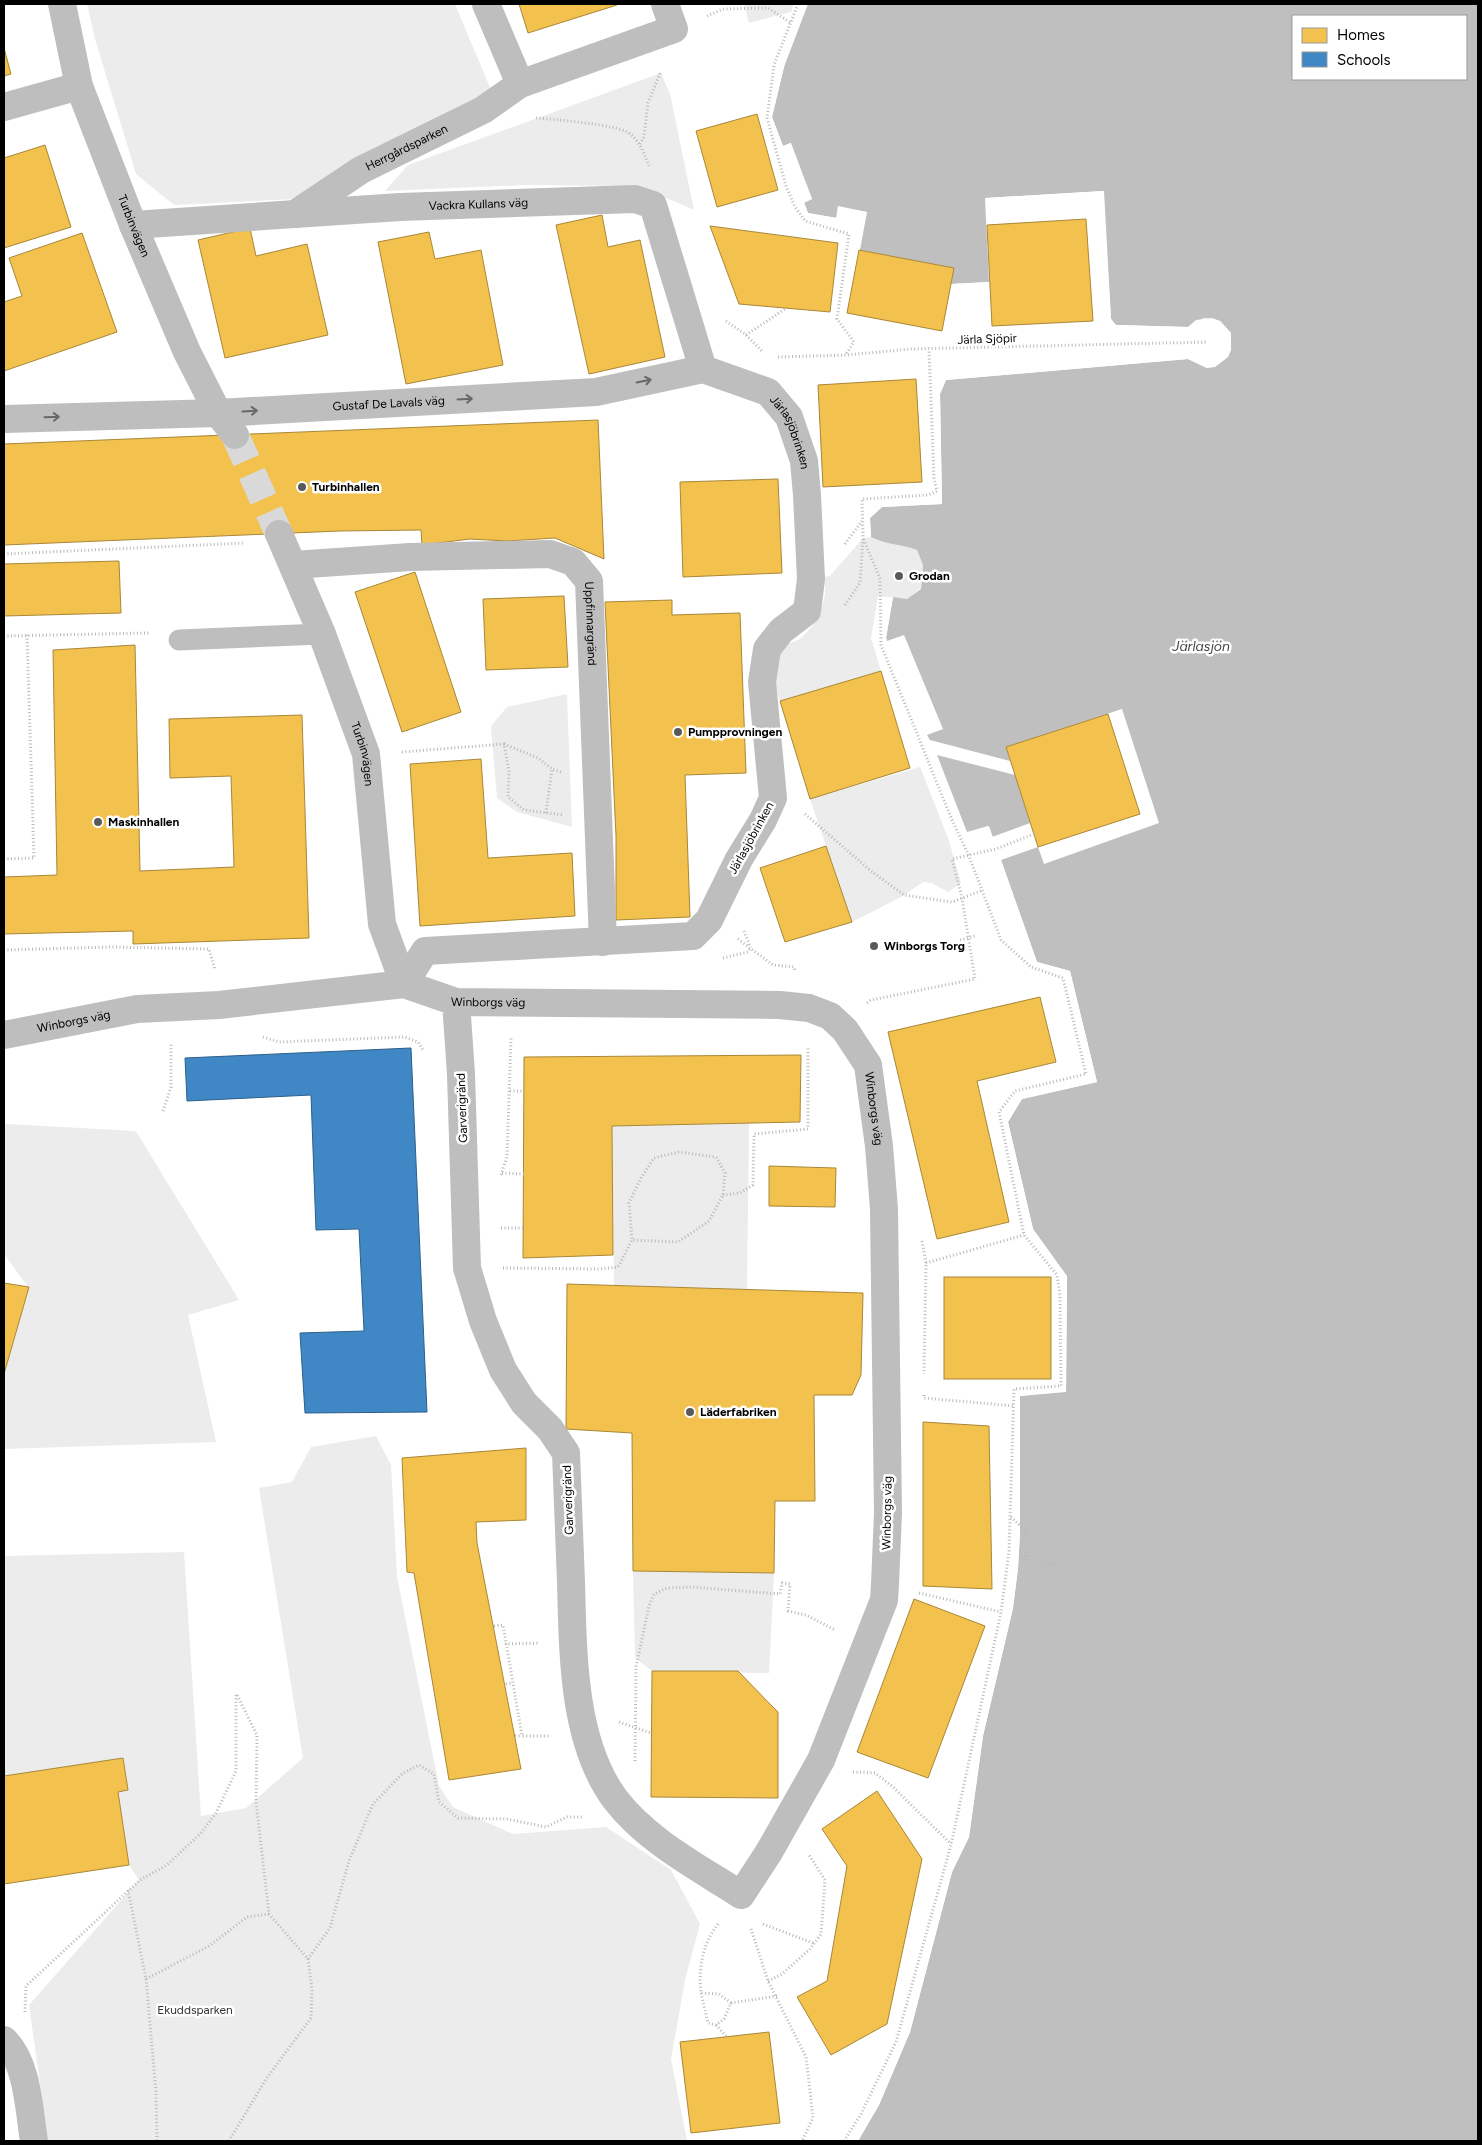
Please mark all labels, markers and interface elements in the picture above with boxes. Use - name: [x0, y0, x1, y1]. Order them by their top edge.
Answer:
- legend: [1292, 15, 1467, 80]
- text: Homes: [1337, 26, 1385, 44]
- text: Schools: [1337, 51, 1390, 69]
- street label: Herrgårdsparken: [363, 121, 450, 174]
- street label: Turbinvägen: [115, 193, 153, 259]
- street label: Vackra Kullans väg: [428, 196, 528, 213]
- street label: Järla Sjöpir: [957, 331, 1017, 347]
- one-way arrow: [635, 376, 651, 385]
- street label: Gustaf De Lavals väg: [332, 393, 445, 414]
- street label: Järlasjöbrinken: [767, 393, 812, 470]
- one-way arrow: [456, 394, 472, 403]
- one-way arrow: [242, 406, 258, 415]
- one-way arrow: [44, 413, 60, 422]
- place label: Turbinhallen: [312, 480, 380, 494]
- marker: Turbinhallen: [296, 481, 308, 493]
- place label: Grodan: [909, 569, 950, 583]
- marker: Grodan: [893, 570, 905, 582]
- street label: Uppfinnargränd: [582, 581, 599, 666]
- water label: Järlasjön: [1171, 638, 1230, 655]
- street label: Turbinvägen: [348, 720, 376, 787]
- place label: Pumpprovningen: [688, 725, 782, 739]
- marker: Pumpprovningen: [672, 726, 684, 738]
- street label: Järlasjöbrinken: [725, 799, 777, 877]
- place label: Maskinhallen: [108, 815, 179, 829]
- marker: Maskinhallen: [92, 816, 104, 828]
- place label: Winborgs Torg: [884, 939, 965, 953]
- marker: Winborgs Torg: [868, 940, 880, 952]
- street label: Winborgs väg: [451, 995, 525, 1010]
- street label: Winborgs väg: [36, 1007, 111, 1035]
- street label: Winborgs väg: [862, 1071, 886, 1146]
- street label: Garverigränd: [454, 1073, 470, 1143]
- place label: Läderfabriken: [700, 1405, 777, 1419]
- marker: Läderfabriken: [684, 1406, 696, 1418]
- street label: Garverigränd: [560, 1465, 576, 1535]
- street label: Winborgs väg: [879, 1476, 895, 1550]
- park label: Ekuddsparken: [157, 2003, 233, 2017]

